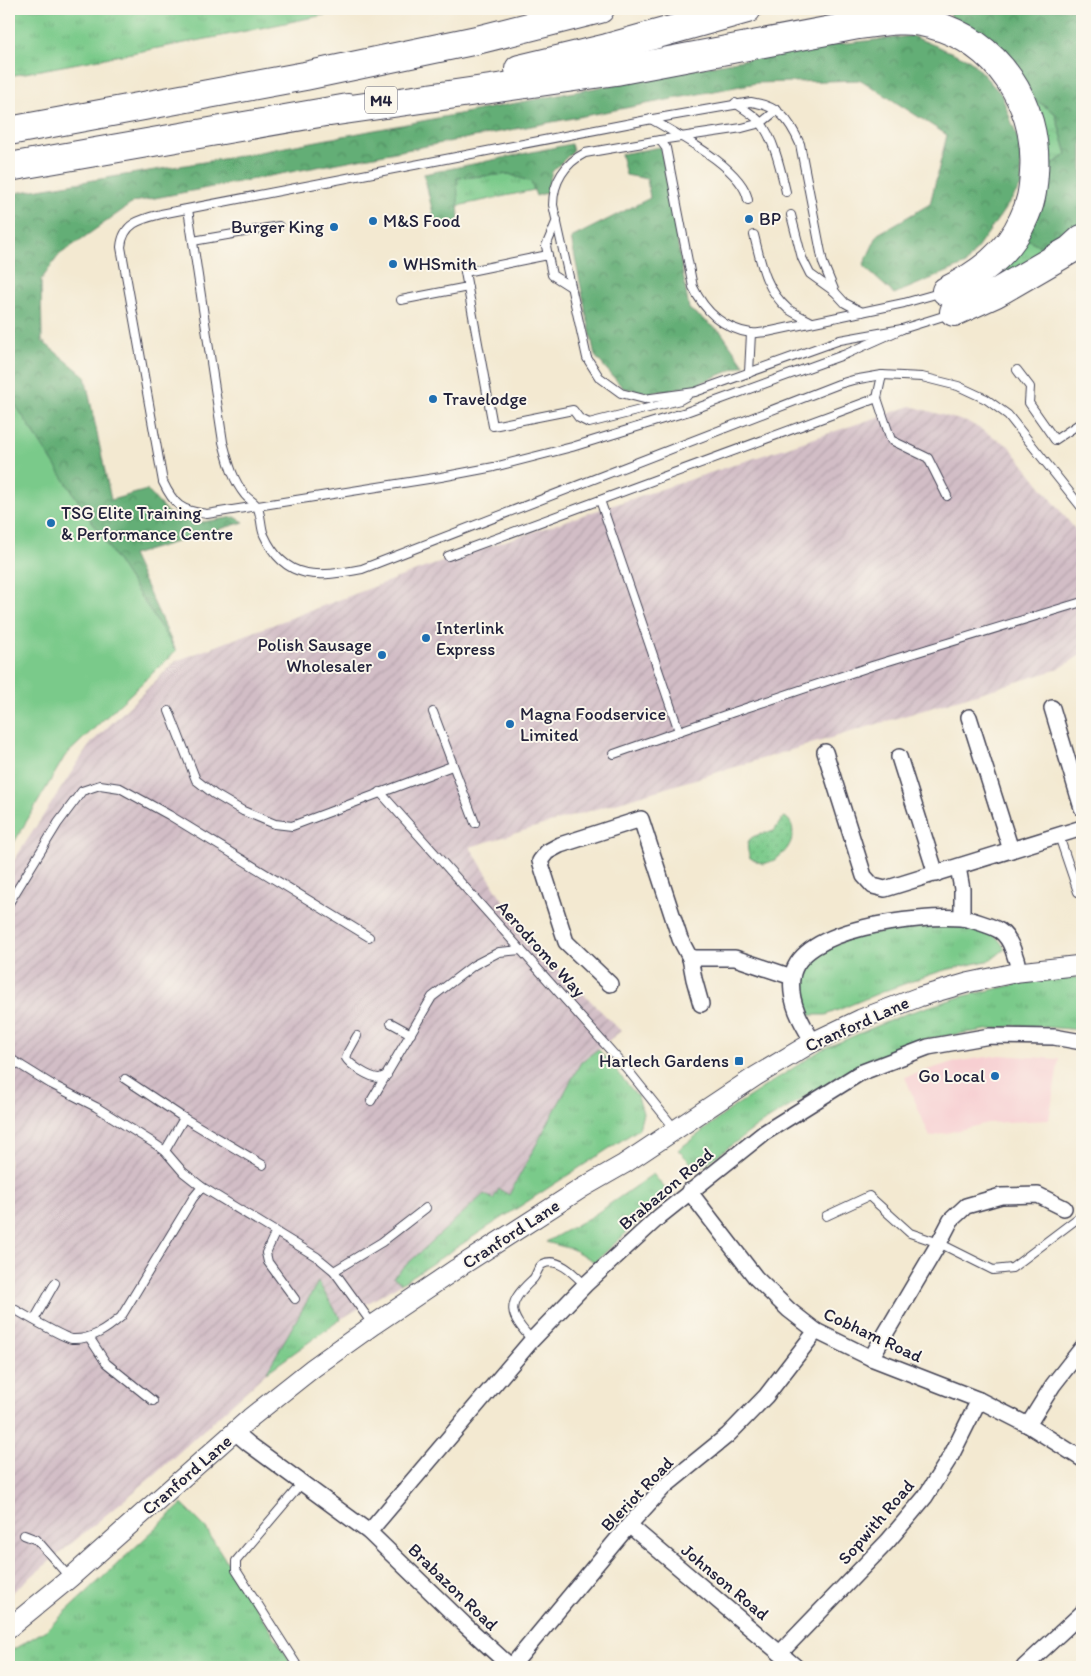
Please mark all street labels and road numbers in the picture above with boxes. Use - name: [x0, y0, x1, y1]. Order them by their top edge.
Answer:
- road number: M4: [365, 86, 397, 114]
- street label: Aerodrome Way: [492, 896, 591, 1002]
- street label: Cranford Lane: [802, 991, 912, 1057]
- street label: Brabazon Road: [614, 1143, 718, 1235]
- street label: Cranford Lane: [458, 1194, 564, 1274]
- street label: Cobham Road: [820, 1302, 926, 1368]
- street label: Cranford Lane: [138, 1430, 236, 1520]
- street label: Bleriot Road: [596, 1452, 678, 1536]
- street label: Sopwith Road: [833, 1475, 919, 1569]
- street label: Brabazon Road: [403, 1539, 503, 1636]
- street label: Johnson Road: [677, 1539, 773, 1625]

